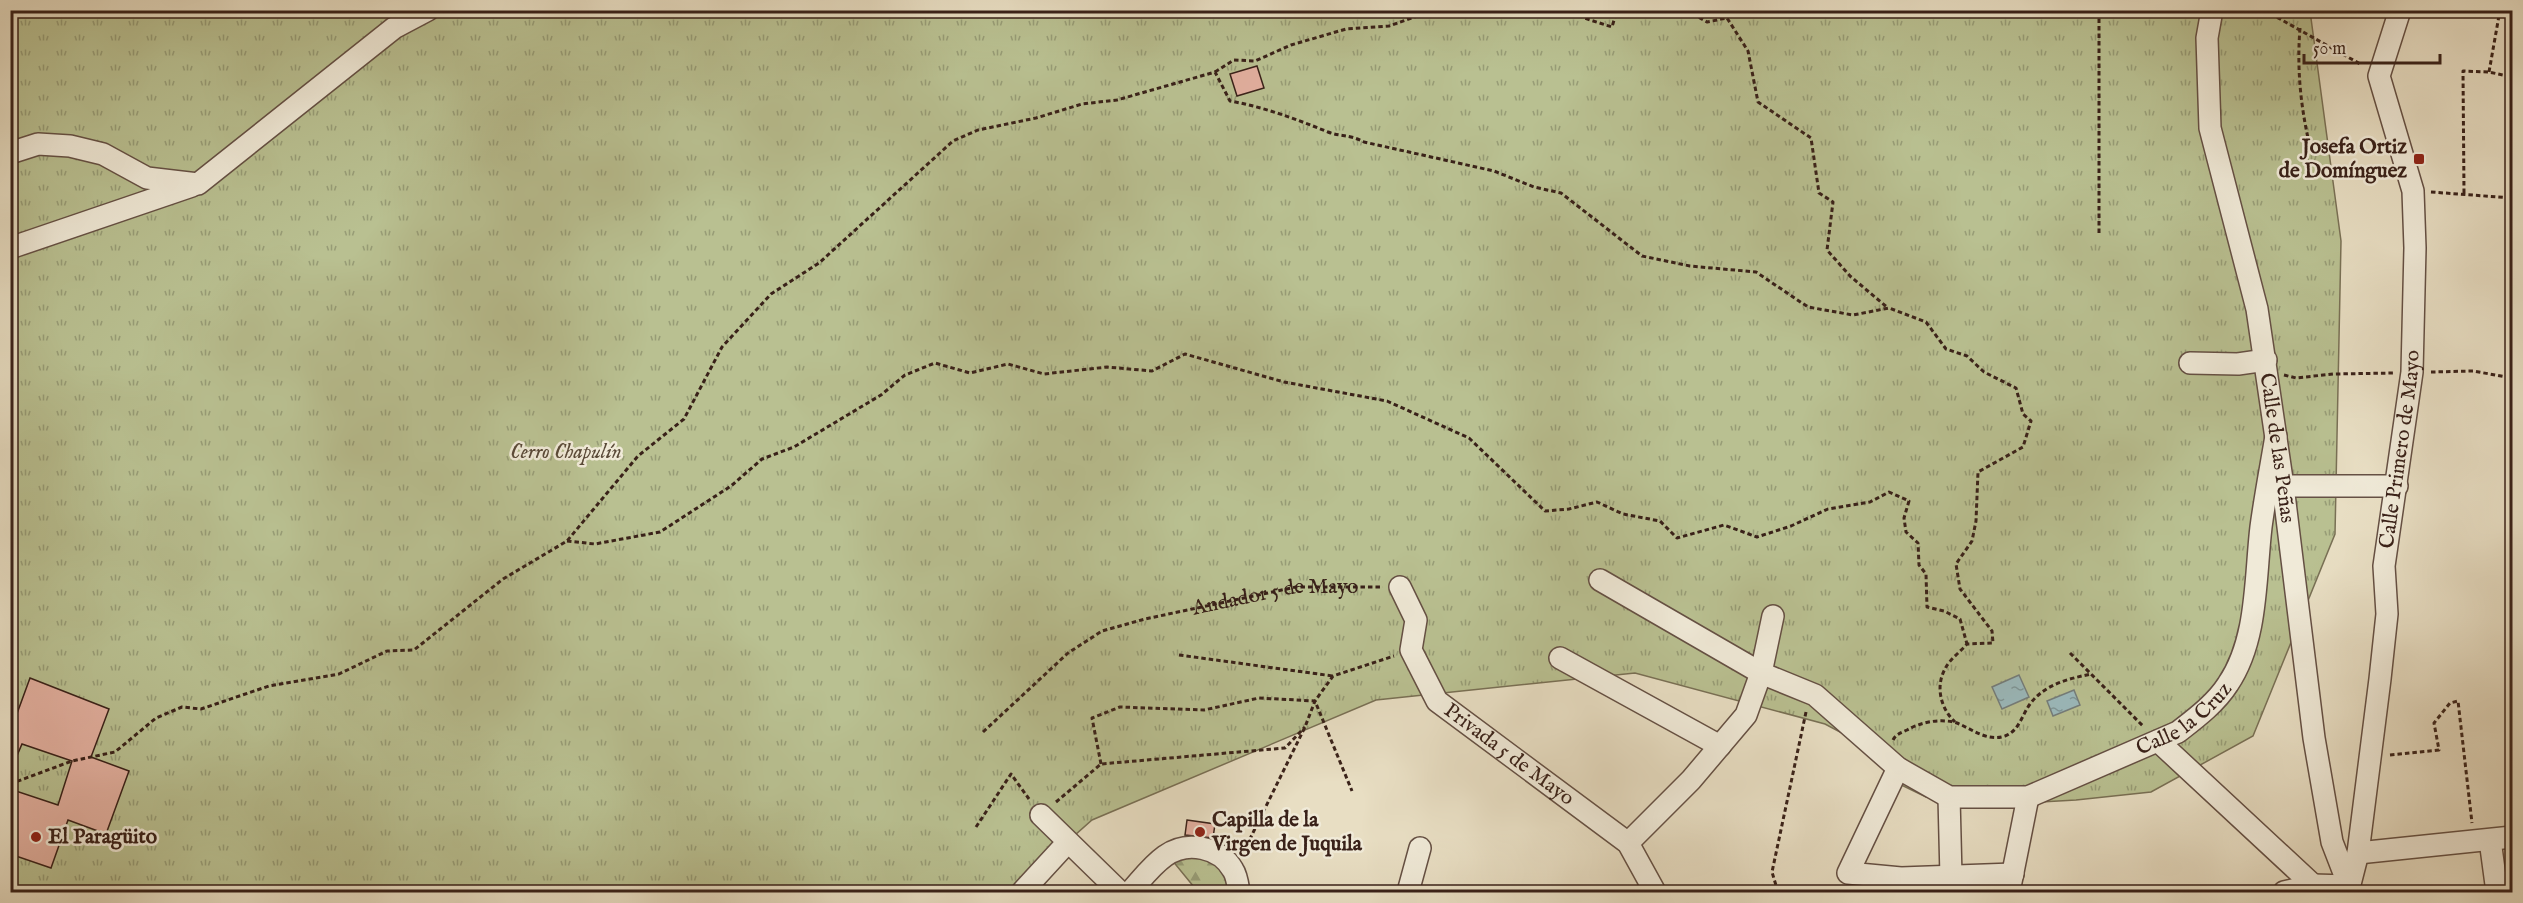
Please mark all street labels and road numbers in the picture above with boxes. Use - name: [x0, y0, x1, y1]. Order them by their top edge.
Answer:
- street label: Calle Primero de Mayo: [2373, 350, 2426, 550]
- street label: Calle de las Peñas: [2253, 371, 2301, 525]
- street label: Andador 5 de Mayo: [1189, 574, 1358, 622]
- street label: Calle la Cruz: [2132, 677, 2238, 762]
- street label: Privada 5 de Mayo: [1438, 697, 1580, 812]

